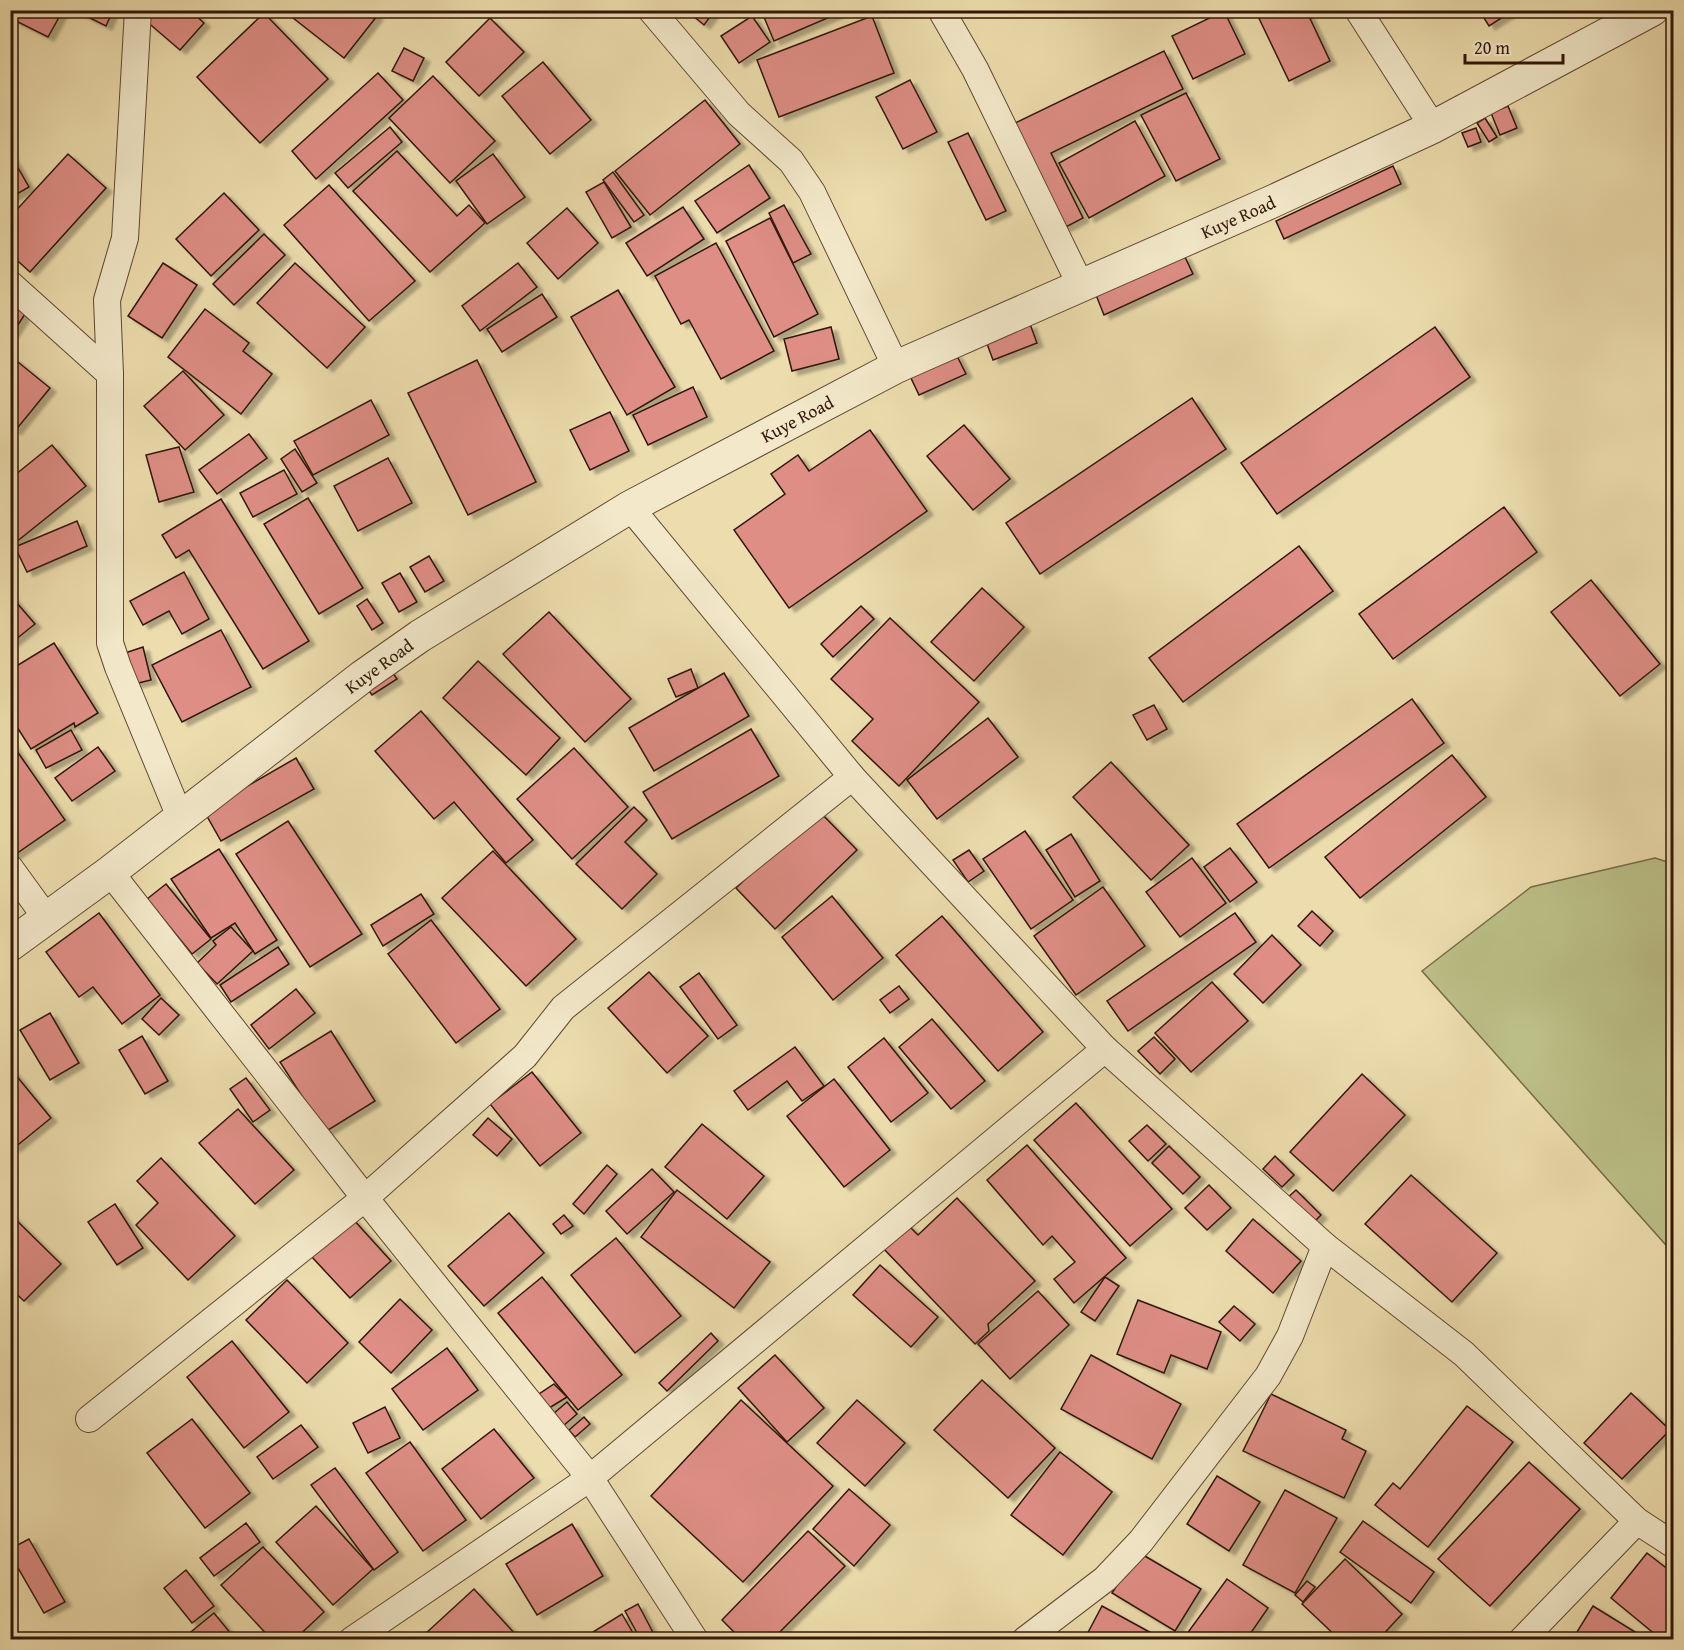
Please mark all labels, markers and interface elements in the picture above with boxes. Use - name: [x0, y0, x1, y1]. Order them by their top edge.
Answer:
- scale bar: [1465, 27, 1562, 65]
- text: 20 m: [1474, 34, 1510, 61]
- street label: Kuye Road: [1196, 188, 1280, 245]
- street label: Kuye Road: [756, 388, 839, 449]
- street label: Kuye Road: [339, 632, 419, 700]

